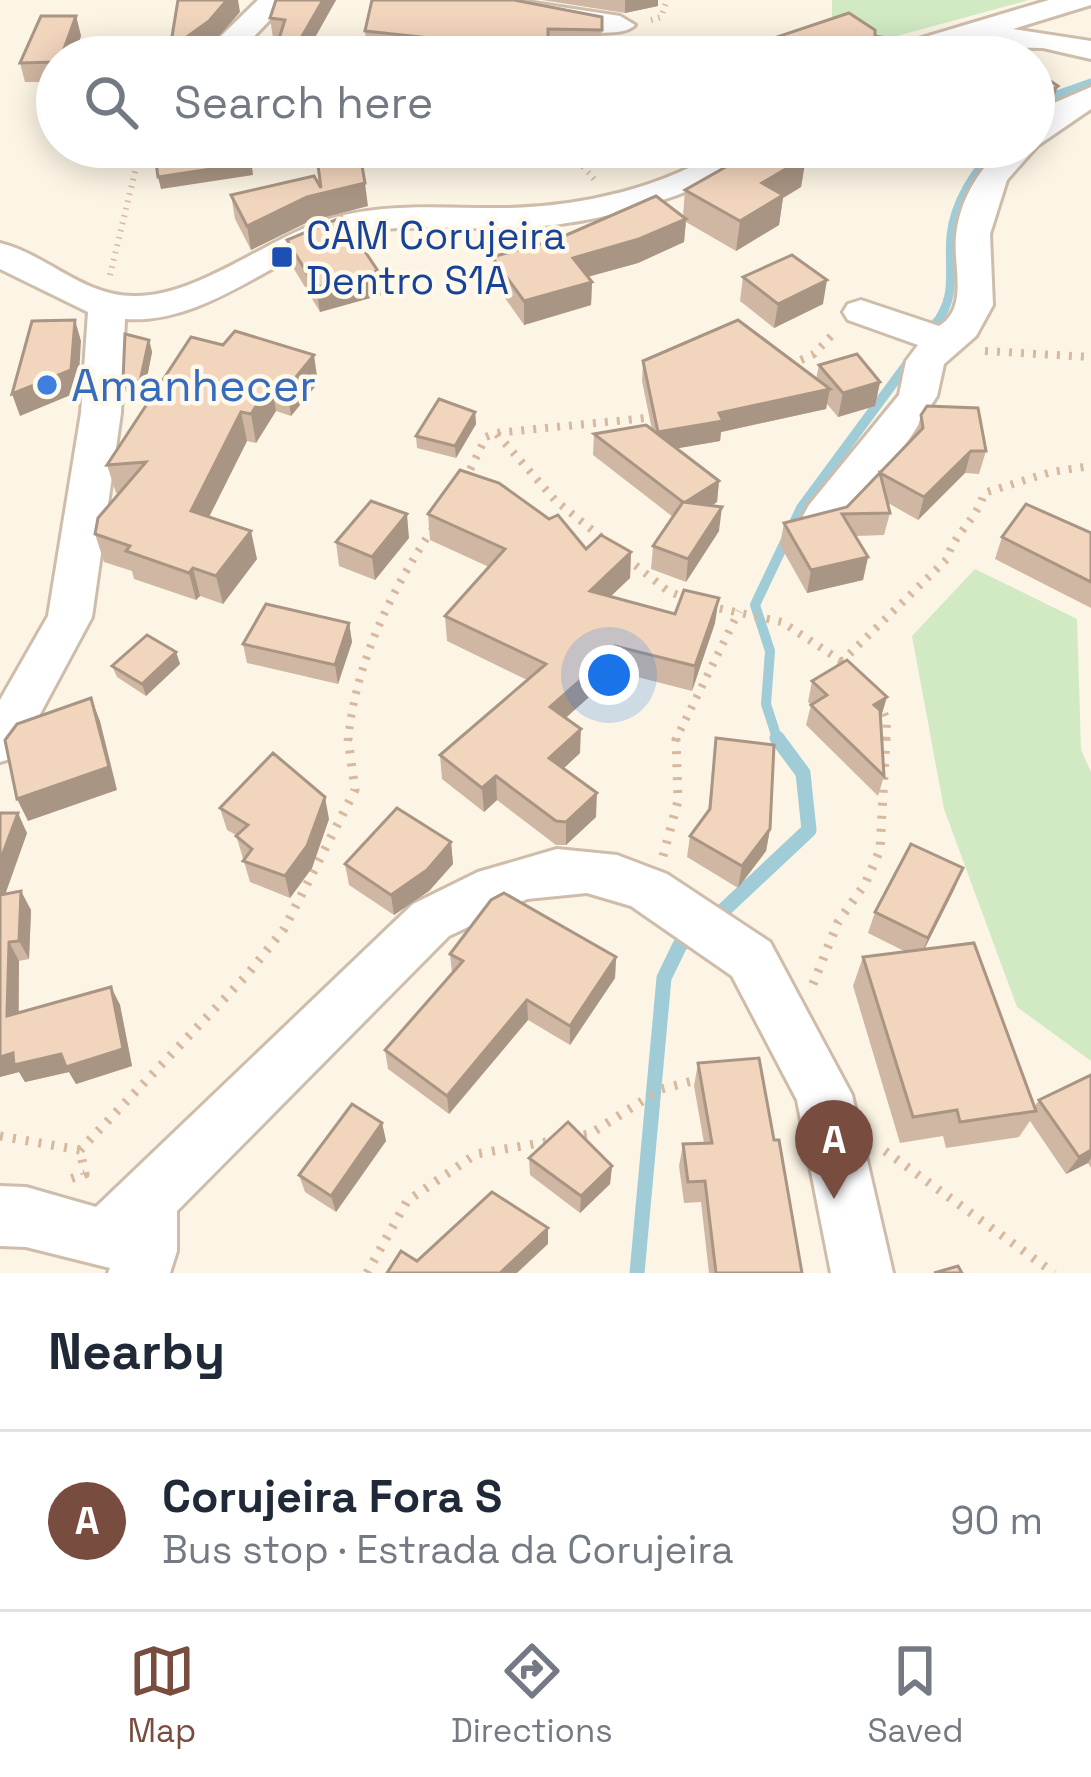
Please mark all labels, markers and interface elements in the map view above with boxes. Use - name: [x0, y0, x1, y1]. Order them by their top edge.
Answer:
- search box: [36, 36, 1055, 168]
- icon: search: [78, 69, 144, 135]
- text: Search here: [174, 74, 433, 131]
- place label: CAM Corujeira Dentro S1A: [306, 211, 566, 305]
- marker: CAM Corujeira Dentro S1A: [269, 244, 295, 270]
- place label: Amanhecer: [71, 357, 316, 414]
- marker: Amanhecer: [34, 372, 60, 398]
- your location: [579, 645, 639, 705]
- pin: A: [795, 1100, 873, 1199]
- text: Nearby: [48, 1319, 225, 1384]
- text: Corujeira Fora S: [162, 1468, 502, 1525]
- text: A: [75, 1496, 99, 1545]
- text: 90 m: [951, 1496, 1043, 1545]
- text: Bus stop · Estrada da Corujeira: [162, 1525, 734, 1574]
- tab: Map: [127, 1638, 196, 1752]
- tab: Directions: [451, 1638, 613, 1752]
- tab: Saved: [867, 1638, 964, 1752]

